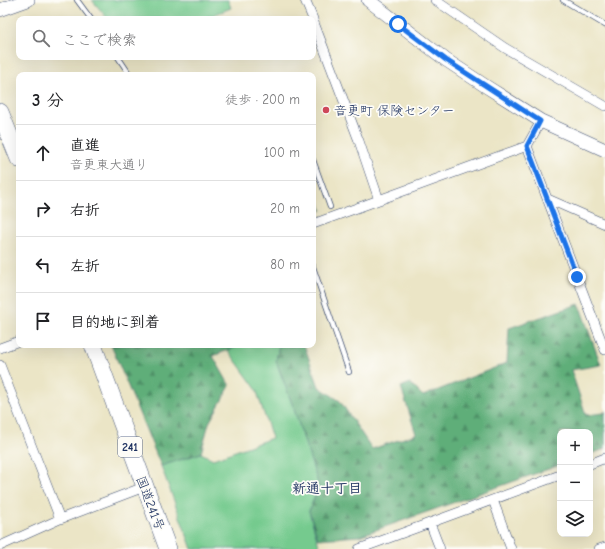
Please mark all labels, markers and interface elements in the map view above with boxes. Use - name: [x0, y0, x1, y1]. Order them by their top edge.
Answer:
- route start: [389, 15, 407, 33]
- search box: [16, 16, 316, 60]
- icon: search: [30, 27, 52, 49]
- text: ここで検索: [62, 31, 137, 49]
- text: 3 分: [32, 91, 63, 110]
- text: 徒歩 · 200 m: [225, 92, 300, 107]
- place label: 音更町 保険センター: [334, 103, 455, 118]
- marker: 音更町 保険センター: [321, 105, 331, 115]
- text: 直進: [70, 136, 100, 154]
- icon: ahead: [32, 142, 54, 164]
- text: 100 m: [264, 145, 300, 160]
- text: 音更東大通り: [70, 157, 148, 172]
- icon: right: [32, 198, 54, 220]
- text: 右折: [70, 201, 100, 219]
- text: 20 m: [270, 201, 300, 216]
- icon: left: [32, 254, 54, 276]
- text: 左折: [70, 257, 100, 275]
- text: 80 m: [270, 257, 300, 272]
- route end: [568, 268, 586, 286]
- icon: arrive: [32, 310, 54, 332]
- text: 目的地に到着: [70, 313, 160, 331]
- map controls: [557, 429, 593, 537]
- button: +: [557, 429, 593, 465]
- road number: 241: [118, 437, 142, 457]
- button: −: [557, 465, 593, 501]
- street label: 国道241号: [133, 474, 168, 533]
- district label: 新通十丁目: [292, 480, 362, 497]
- button: layers: [557, 501, 593, 537]

